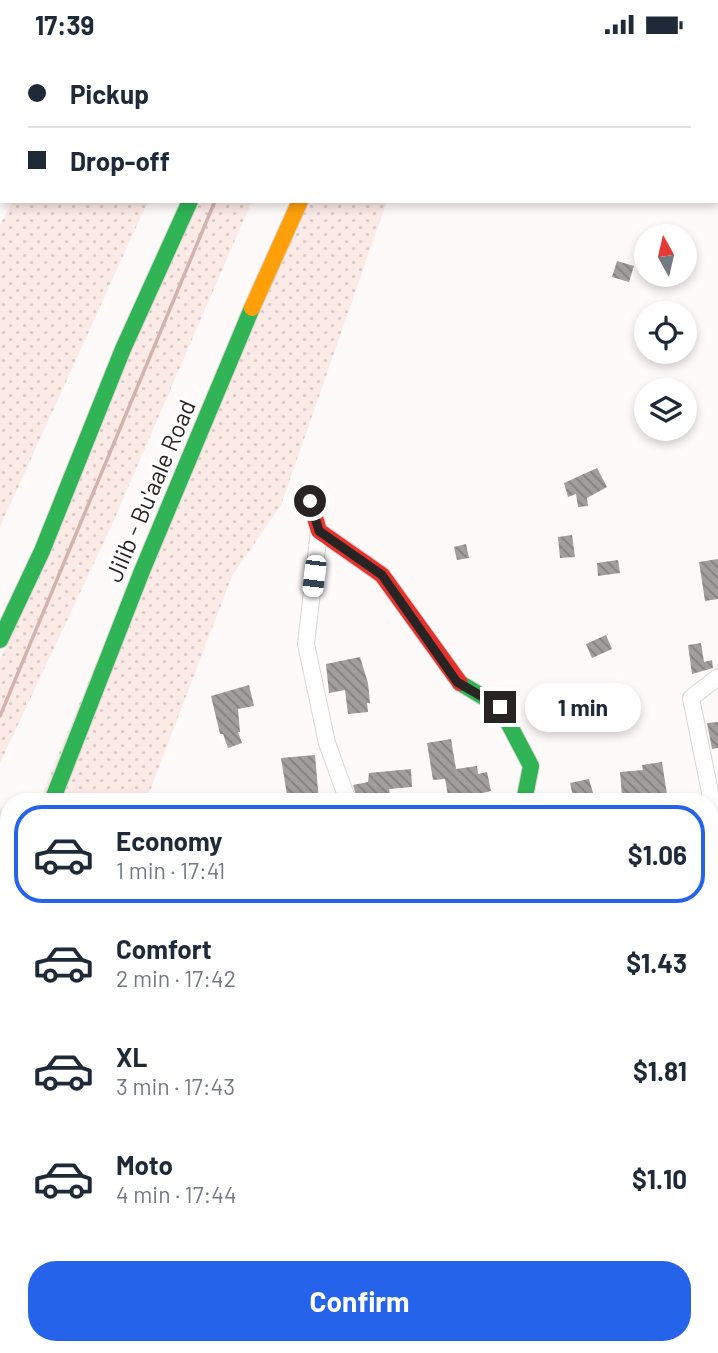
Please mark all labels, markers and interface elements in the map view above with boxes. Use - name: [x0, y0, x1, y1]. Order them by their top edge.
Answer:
- text: 17:39: [35, 9, 94, 40]
- text: Pickup: [70, 78, 149, 109]
- text: Drop-off: [70, 145, 170, 176]
- north arrow: [634, 224, 696, 287]
- map controls: [634, 224, 697, 441]
- button: locate: [634, 301, 697, 364]
- button: layers: [634, 378, 697, 441]
- street label: Jilib - Bu'aale Road: [98, 395, 201, 586]
- route start: [294, 485, 326, 517]
- car: [302, 554, 327, 598]
- callout: 1 min: [524, 683, 640, 731]
- route end: [484, 691, 516, 723]
- text: 1 min: [558, 693, 608, 721]
- icon: car: [32, 823, 95, 886]
- text: Economy: [116, 825, 222, 856]
- text: $1.06: [628, 839, 687, 870]
- text: 1 min · 17:41: [116, 856, 225, 884]
- icon: car: [32, 931, 95, 994]
- text: Comfort: [116, 933, 212, 964]
- text: $1.43: [626, 947, 687, 978]
- text: 2 min · 17:42: [116, 964, 236, 992]
- icon: car: [32, 1039, 95, 1102]
- text: XL: [116, 1041, 147, 1072]
- text: $1.81: [633, 1055, 687, 1086]
- text: 3 min · 17:43: [116, 1072, 235, 1100]
- icon: car: [32, 1147, 95, 1210]
- text: Moto: [116, 1149, 173, 1180]
- text: $1.10: [632, 1163, 687, 1194]
- text: 4 min · 17:44: [116, 1180, 237, 1208]
- button: Confirm: [28, 1261, 691, 1341]

